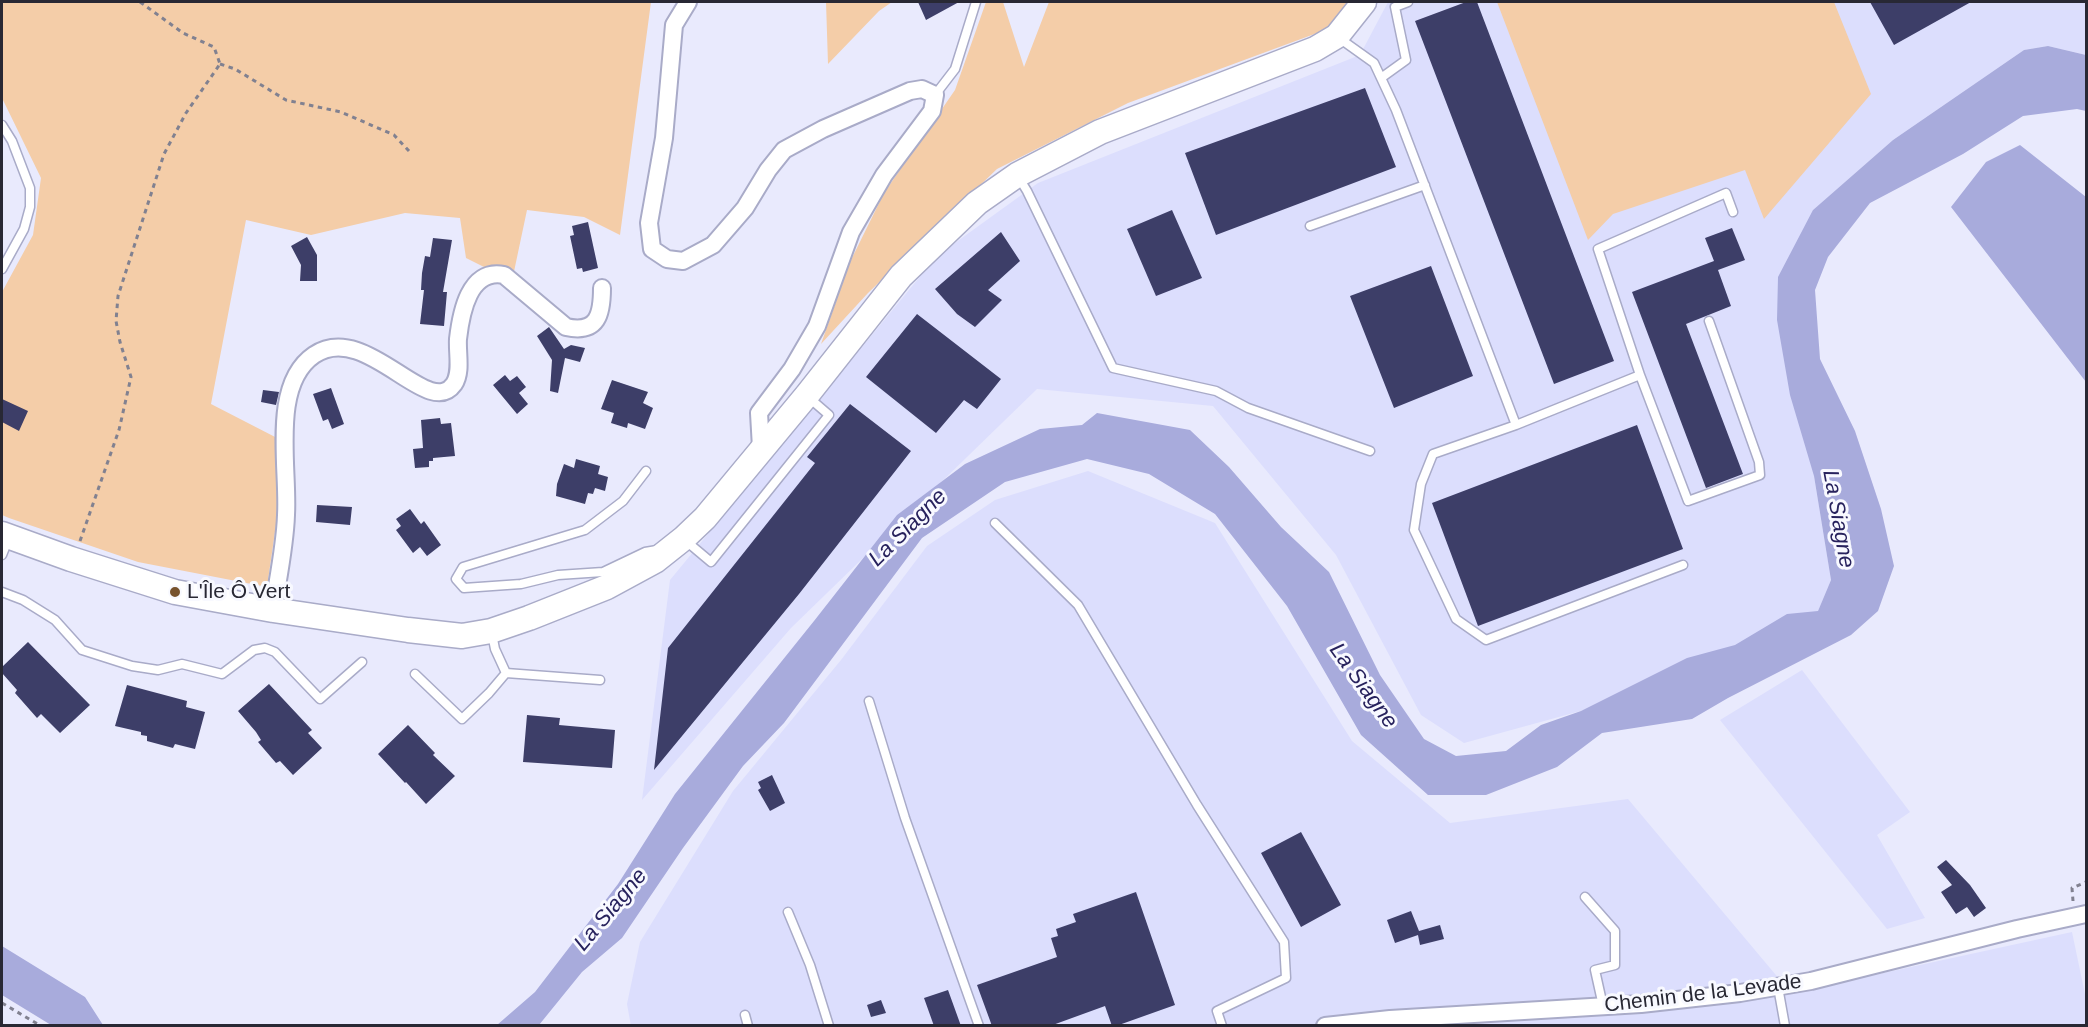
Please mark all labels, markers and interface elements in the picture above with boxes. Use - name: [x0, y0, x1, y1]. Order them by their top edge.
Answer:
- water label: La Siagne: [1816, 468, 1860, 570]
- water label: La Siagne: [864, 484, 952, 572]
- place label: L'Île Ô Vert: [187, 579, 290, 605]
- marker: L'Île Ô Vert: [168, 585, 182, 599]
- water label: La Siagne: [1323, 638, 1403, 734]
- water label: La Siagne: [569, 864, 653, 956]
- street label: Chemin de la Levade: [1603, 969, 1803, 1019]

